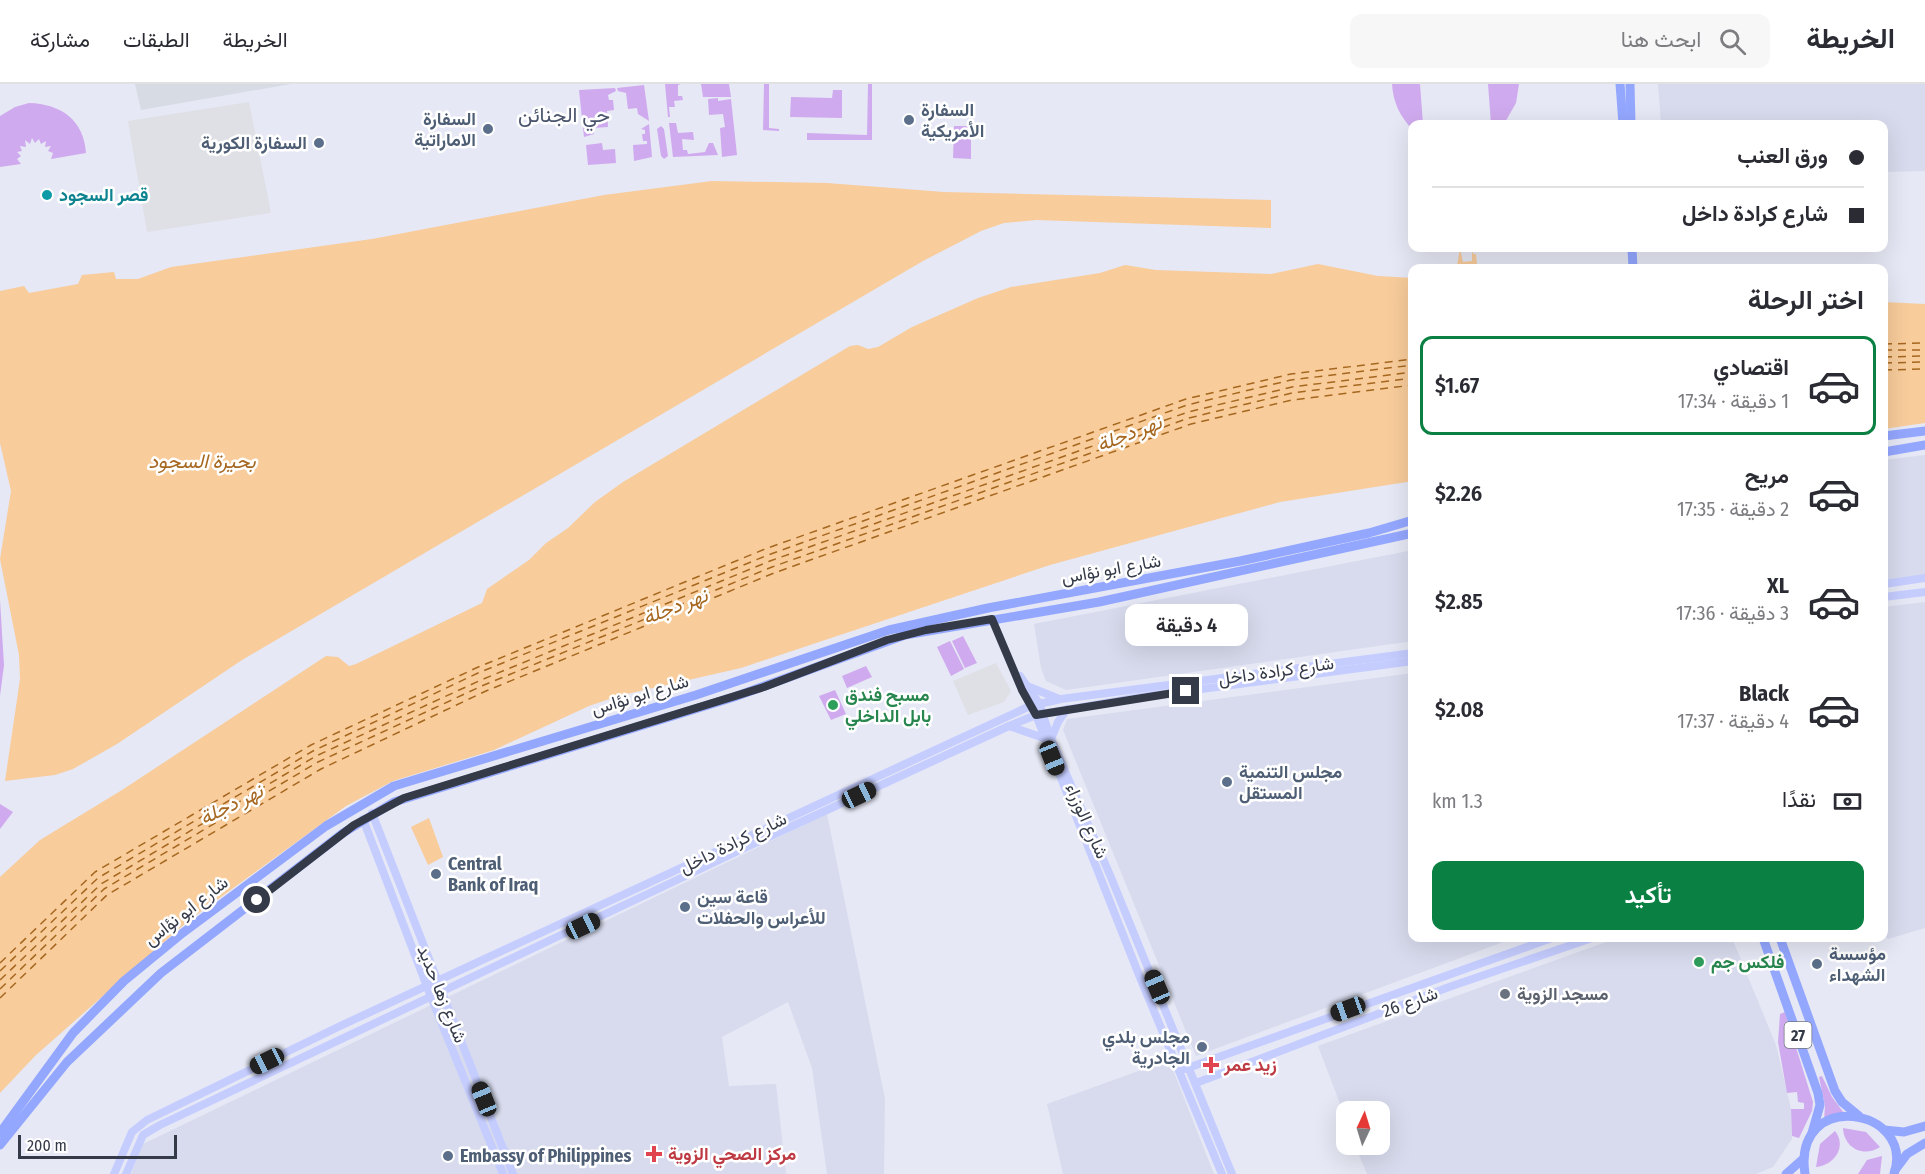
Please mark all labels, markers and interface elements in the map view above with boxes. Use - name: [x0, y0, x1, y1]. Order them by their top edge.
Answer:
- search box: [1350, 14, 1770, 68]
- text: الخريطة: [1806, 22, 1895, 55]
- icon: search: [1716, 25, 1749, 58]
- text: ابحث هنا: [1621, 26, 1701, 53]
- text: مشاركة: [30, 27, 90, 53]
- text: الطبقات: [123, 27, 190, 53]
- text: الخريطة: [223, 27, 288, 53]
- place label: السفارة الأمريكية: [921, 99, 984, 142]
- district label: حي الجنائن: [518, 102, 610, 132]
- place label: السفارة الاماراتية: [414, 108, 476, 151]
- marker: السفارة الأمريكية: [902, 113, 916, 127]
- marker: السفارة الاماراتية: [481, 122, 495, 136]
- place label: السفارة الكورية: [201, 132, 307, 154]
- marker: السفارة الكورية: [312, 136, 326, 150]
- text: ورق العنب: [1737, 142, 1828, 169]
- place label: قصر السجود: [59, 184, 148, 206]
- marker: قصر السجود: [40, 188, 54, 202]
- text: شارع كرادة داخل: [1682, 200, 1828, 227]
- text: اختر الرحلة: [1748, 284, 1864, 316]
- text: اقتصادي: [1713, 354, 1789, 381]
- icon: car: [1807, 359, 1861, 413]
- text: $1.67: [1435, 372, 1479, 399]
- text: 1 دقيقة · 17:34: [1678, 389, 1789, 413]
- water label: نهر دجلة: [1093, 409, 1166, 457]
- water label: بحيرة السجود: [149, 449, 257, 474]
- text: مريح: [1745, 462, 1789, 489]
- icon: car: [1807, 467, 1861, 521]
- text: $2.26: [1435, 480, 1482, 507]
- text: 2 دقيقة · 17:35: [1677, 497, 1789, 521]
- street label: شارع ابو نؤاس: [1059, 549, 1163, 590]
- text: XL: [1767, 572, 1789, 599]
- icon: car: [1807, 575, 1861, 629]
- water label: نهر دجلة: [639, 582, 712, 630]
- text: $2.85: [1435, 588, 1483, 615]
- text: 3 دقيقة · 17:36: [1676, 601, 1789, 625]
- callout: 4 دقيقة: [1124, 604, 1248, 646]
- text: 4 دقيقة: [1156, 613, 1217, 637]
- street label: شارع كرادة داخل: [1217, 652, 1335, 691]
- street label: شارع ابو نؤاس: [589, 670, 692, 721]
- route end: [1172, 677, 1199, 704]
- text: Black: [1739, 680, 1789, 707]
- icon: car: [1807, 683, 1861, 737]
- place label: مسبح فندق بابل الداخلي: [845, 684, 931, 731]
- text: $2.08: [1435, 696, 1484, 723]
- marker: مسبح فندق بابل الداخلي: [826, 698, 840, 712]
- text: 4 دقيقة · 17:37: [1677, 709, 1789, 733]
- car: [1037, 738, 1067, 778]
- place label: مجلس التنمية المستقل: [1239, 761, 1343, 804]
- marker: مجلس التنمية المستقل: [1220, 775, 1234, 789]
- water label: نهر دجلة: [195, 778, 268, 831]
- car: [839, 779, 879, 811]
- street label: شارع الوزراء: [1060, 780, 1113, 862]
- icon: cash: [1831, 785, 1864, 818]
- text: نقدًا: [1782, 786, 1816, 813]
- text: 1.3 km: [1432, 789, 1483, 813]
- street label: شارع كرادة داخل: [676, 808, 791, 879]
- place label: Central Bank of Iraq: [448, 853, 538, 896]
- button: تأكيد: [1432, 861, 1864, 930]
- marker: Central Bank of Iraq: [429, 867, 443, 881]
- street label: شارع ابو نؤاس: [140, 871, 233, 951]
- route start: [243, 886, 270, 913]
- place label: قاعة سين للأعراس والحفلات: [697, 886, 826, 929]
- marker: قاعة سين للأعراس والحفلات: [678, 900, 692, 914]
- car: [563, 910, 603, 942]
- street label: شارع زها حديد: [411, 942, 472, 1046]
- place label: مؤسسة الشهداء: [1829, 943, 1886, 986]
- place label: فلكس جم: [1711, 951, 1784, 974]
- marker: فلكس جم: [1692, 955, 1706, 969]
- marker: مؤسسة الشهداء: [1810, 957, 1824, 971]
- car: [1142, 967, 1172, 1007]
- street label: شارع 26: [1379, 982, 1441, 1023]
- place label: مسجد الزوية: [1517, 983, 1609, 1005]
- marker: مسجد الزوية: [1498, 987, 1512, 1001]
- car: [1328, 994, 1368, 1024]
- road number: 27: [1784, 1022, 1812, 1048]
- place label: مجلس بلدي الجادرية: [1102, 1026, 1190, 1069]
- marker: مجلس بلدي الجادرية: [1195, 1040, 1209, 1054]
- car: [247, 1045, 287, 1077]
- place label: زيد عمر: [1223, 1054, 1277, 1076]
- marker: زيد عمر: [1202, 1056, 1220, 1074]
- car: [469, 1079, 499, 1119]
- north arrow: [1336, 1101, 1390, 1155]
- map controls: [1336, 1101, 1390, 1155]
- scale bar: [18, 1132, 177, 1160]
- text: 200 m: [27, 1136, 67, 1155]
- place label: مركز الصحي الزوية: [668, 1143, 797, 1169]
- place label: Embassy of Philippines: [460, 1145, 631, 1167]
- marker: مركز الصحي الزوية: [645, 1145, 663, 1163]
- marker: Embassy of Philippines: [441, 1149, 455, 1163]

